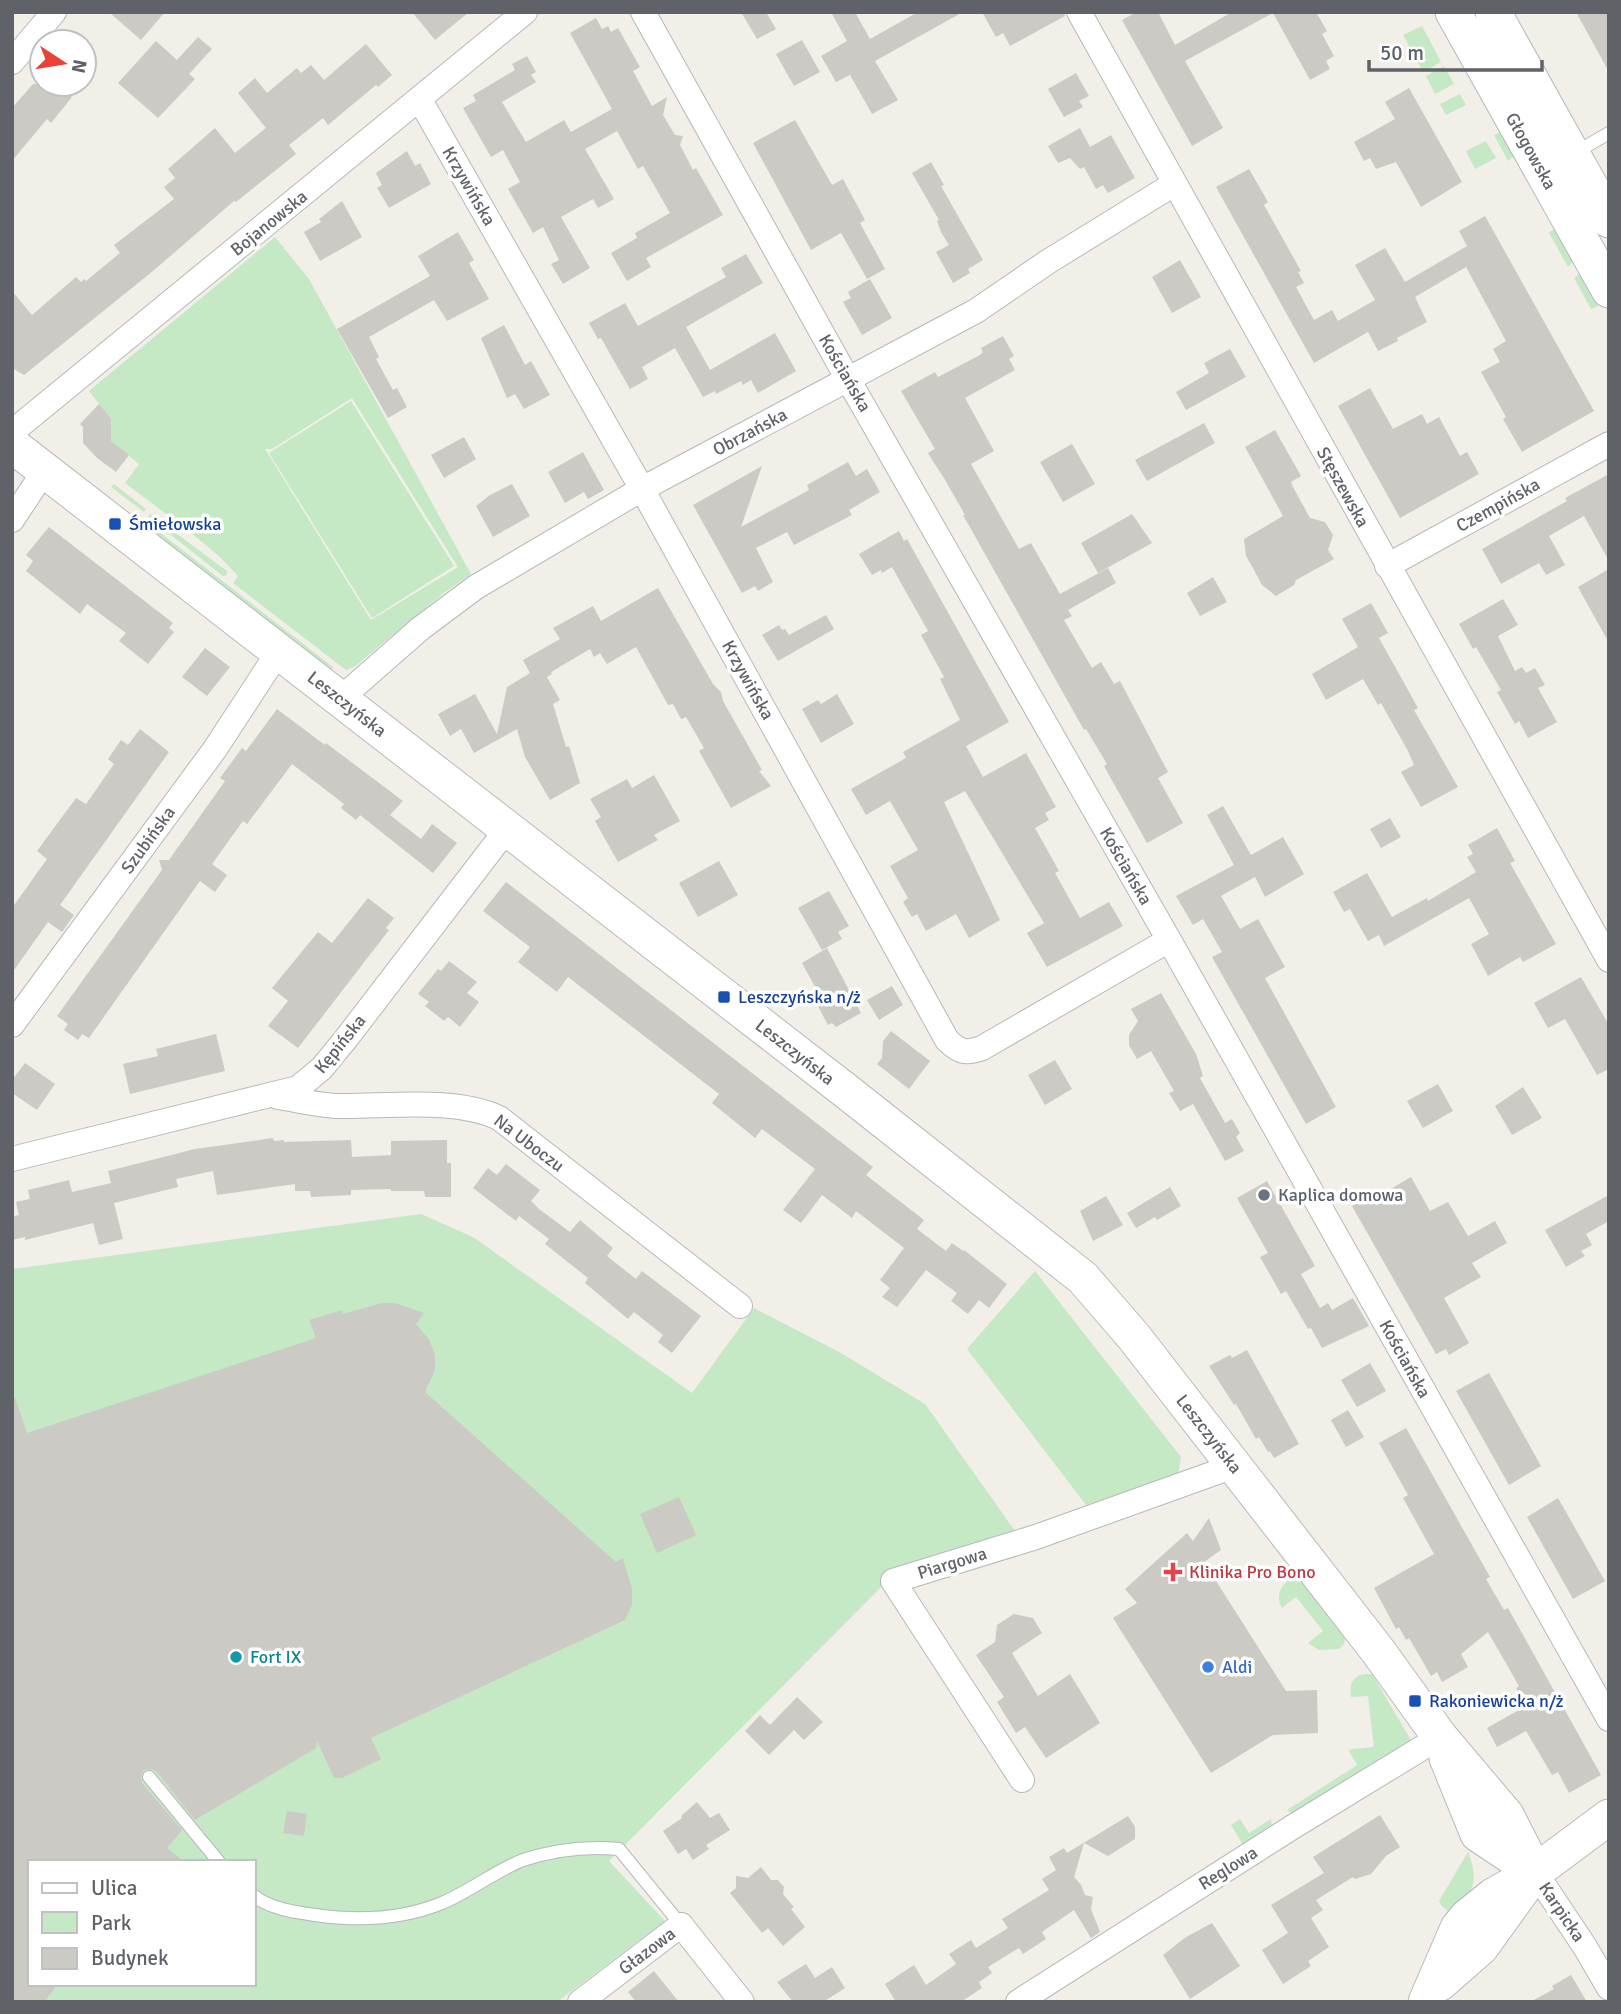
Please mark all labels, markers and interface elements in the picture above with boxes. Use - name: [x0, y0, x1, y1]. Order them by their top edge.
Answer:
- north arrow: [28, 28, 98, 98]
- scale bar: [1369, 28, 1542, 72]
- text: 50 m: [1380, 40, 1424, 66]
- text: N: [66, 57, 92, 75]
- street label: Głogowska: [1501, 109, 1561, 193]
- street label: Krzywińska: [437, 142, 501, 230]
- street label: Bojanowska: [226, 185, 312, 261]
- street label: Kościańska: [814, 330, 876, 416]
- street label: Obrzańska: [709, 403, 791, 461]
- street label: Stęszewska: [1312, 443, 1374, 531]
- street label: Czempińska: [1452, 473, 1544, 537]
- place label: Śmiełowska: [129, 513, 221, 535]
- marker: Śmiełowska: [107, 516, 123, 532]
- street label: Krzywińska: [717, 636, 779, 724]
- street label: Leszczyńska: [303, 666, 391, 742]
- street label: Szubińska: [116, 802, 180, 878]
- street label: Kościańska: [1095, 823, 1157, 909]
- place label: Leszczyńska n/ż: [738, 986, 861, 1008]
- marker: Leszczyńska n/ż: [716, 989, 732, 1005]
- street label: Kępińska: [310, 1010, 370, 1078]
- street label: Leszczyńska: [751, 1014, 839, 1090]
- street label: Na Uboczu: [489, 1109, 569, 1177]
- place label: Kaplica domowa: [1278, 1184, 1403, 1206]
- marker: Kaplica domowa: [1256, 1187, 1272, 1203]
- street label: Kościańska: [1374, 1316, 1436, 1402]
- street label: Leszczyńska: [1171, 1390, 1247, 1478]
- street label: Piargowa: [915, 1542, 989, 1584]
- place label: Klinika Pro Bono: [1189, 1561, 1316, 1583]
- marker: Klinika Pro Bono: [1163, 1562, 1183, 1582]
- place label: Fort IX: [250, 1646, 302, 1668]
- marker: Fort IX: [228, 1649, 244, 1665]
- place label: Aldi: [1222, 1656, 1252, 1678]
- marker: Aldi: [1200, 1659, 1216, 1675]
- place label: Rakoniewicka n/ż: [1429, 1690, 1563, 1712]
- marker: Rakoniewicka n/ż: [1407, 1693, 1423, 1709]
- street label: Reglowa: [1194, 1841, 1262, 1895]
- legend: [28, 1860, 256, 1986]
- text: Ulica: [91, 1875, 137, 1901]
- street label: Karpicka: [1534, 1878, 1590, 1946]
- text: Park: [91, 1910, 132, 1936]
- street label: Głazowa: [614, 1922, 680, 1980]
- text: Budynek: [91, 1945, 169, 1971]

